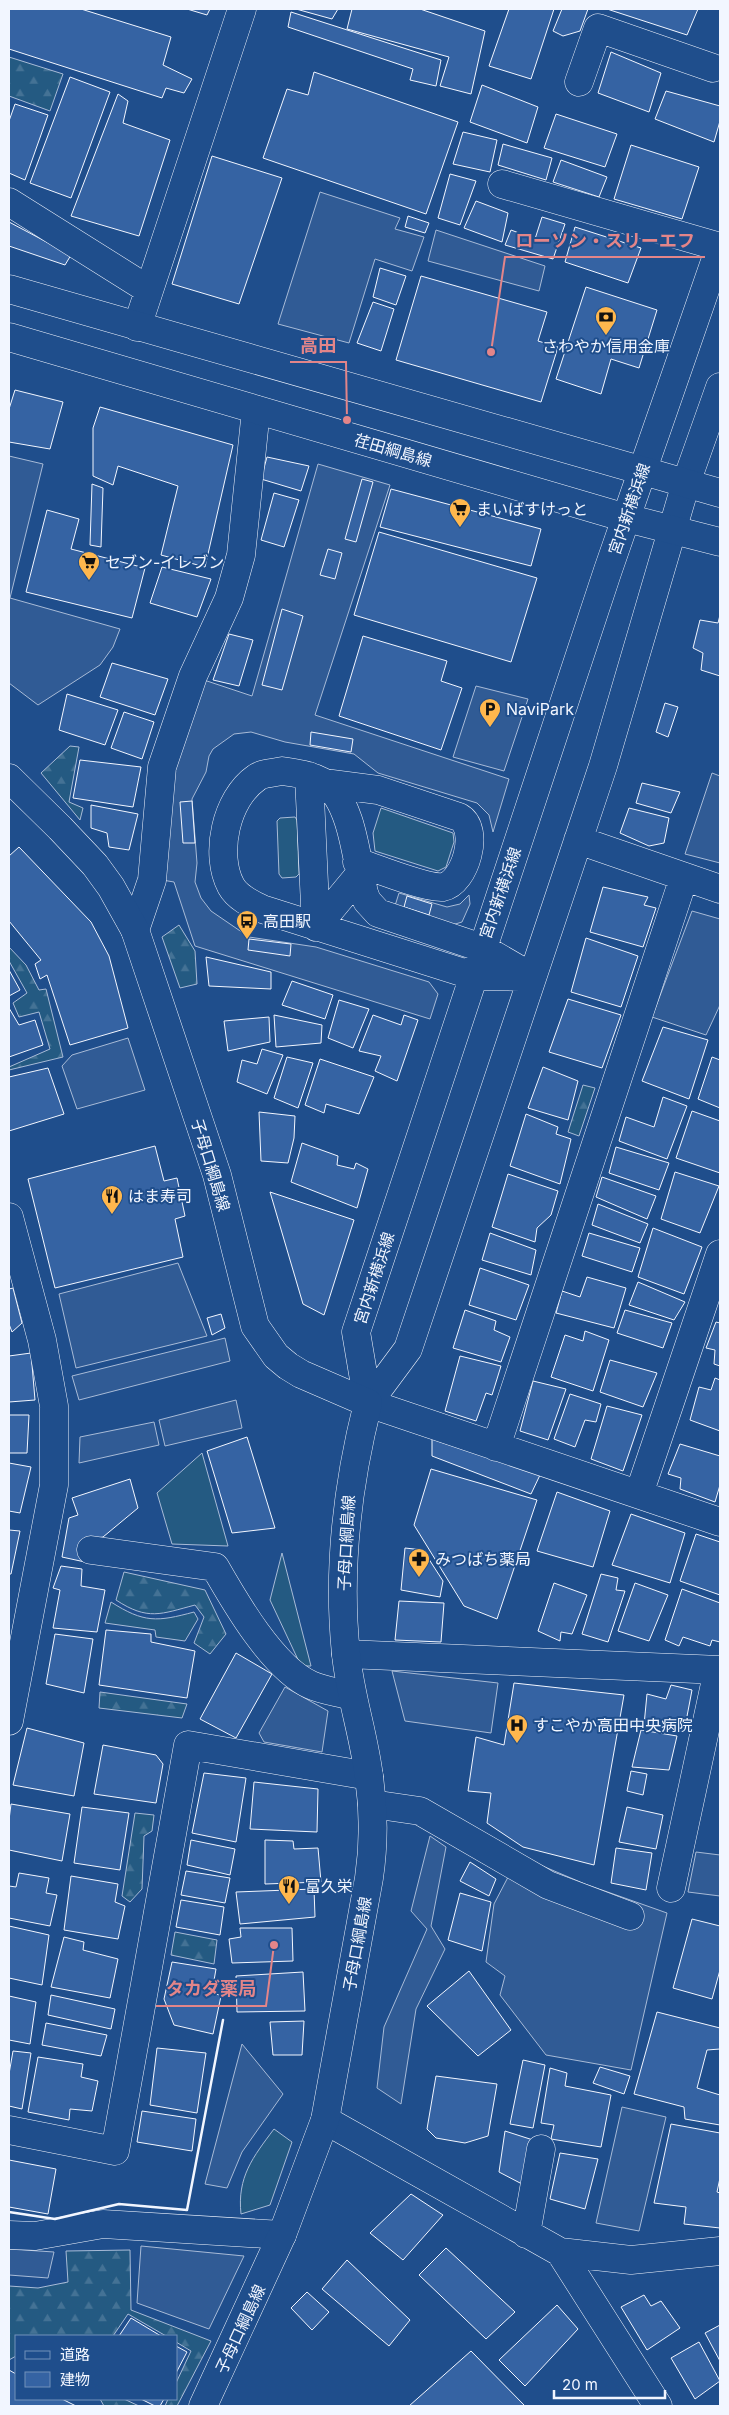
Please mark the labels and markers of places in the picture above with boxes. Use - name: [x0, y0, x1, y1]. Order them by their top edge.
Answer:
- callout: ローソン・スリーエフ: [505, 224, 705, 257]
- bank icon: さわやか信用金庫: [594, 305, 618, 336]
- callout: 高田: [290, 329, 346, 362]
- place label: さわやか信用金庫: [542, 336, 670, 356]
- supermarket icon: まいばすけっと: [448, 497, 472, 528]
- place label: まいばすけっと: [476, 499, 588, 519]
- supermarket icon: セブン-イレブン: [77, 550, 101, 581]
- place label: セブン-イレブン: [105, 552, 224, 572]
- parking icon: NaviPark: [478, 697, 502, 728]
- place label: NaviPark: [506, 699, 574, 719]
- bus stop icon: 高田駅: [235, 909, 259, 940]
- place label: 高田駅: [263, 911, 311, 931]
- restaurant icon: はま寿司: [100, 1184, 124, 1215]
- place label: はま寿司: [128, 1186, 192, 1206]
- pharmacy icon: みつばち薬局: [407, 1547, 431, 1578]
- place label: みつばち薬局: [435, 1549, 531, 1569]
- hospital icon: すこやか高田中央病院: [505, 1713, 529, 1744]
- place label: すこやか高田中央病院: [533, 1715, 693, 1735]
- restaurant icon: 富久栄: [277, 1874, 301, 1905]
- place label: 富久栄: [305, 1876, 353, 1896]
- callout: タカダ薬局: [156, 1973, 266, 2006]

